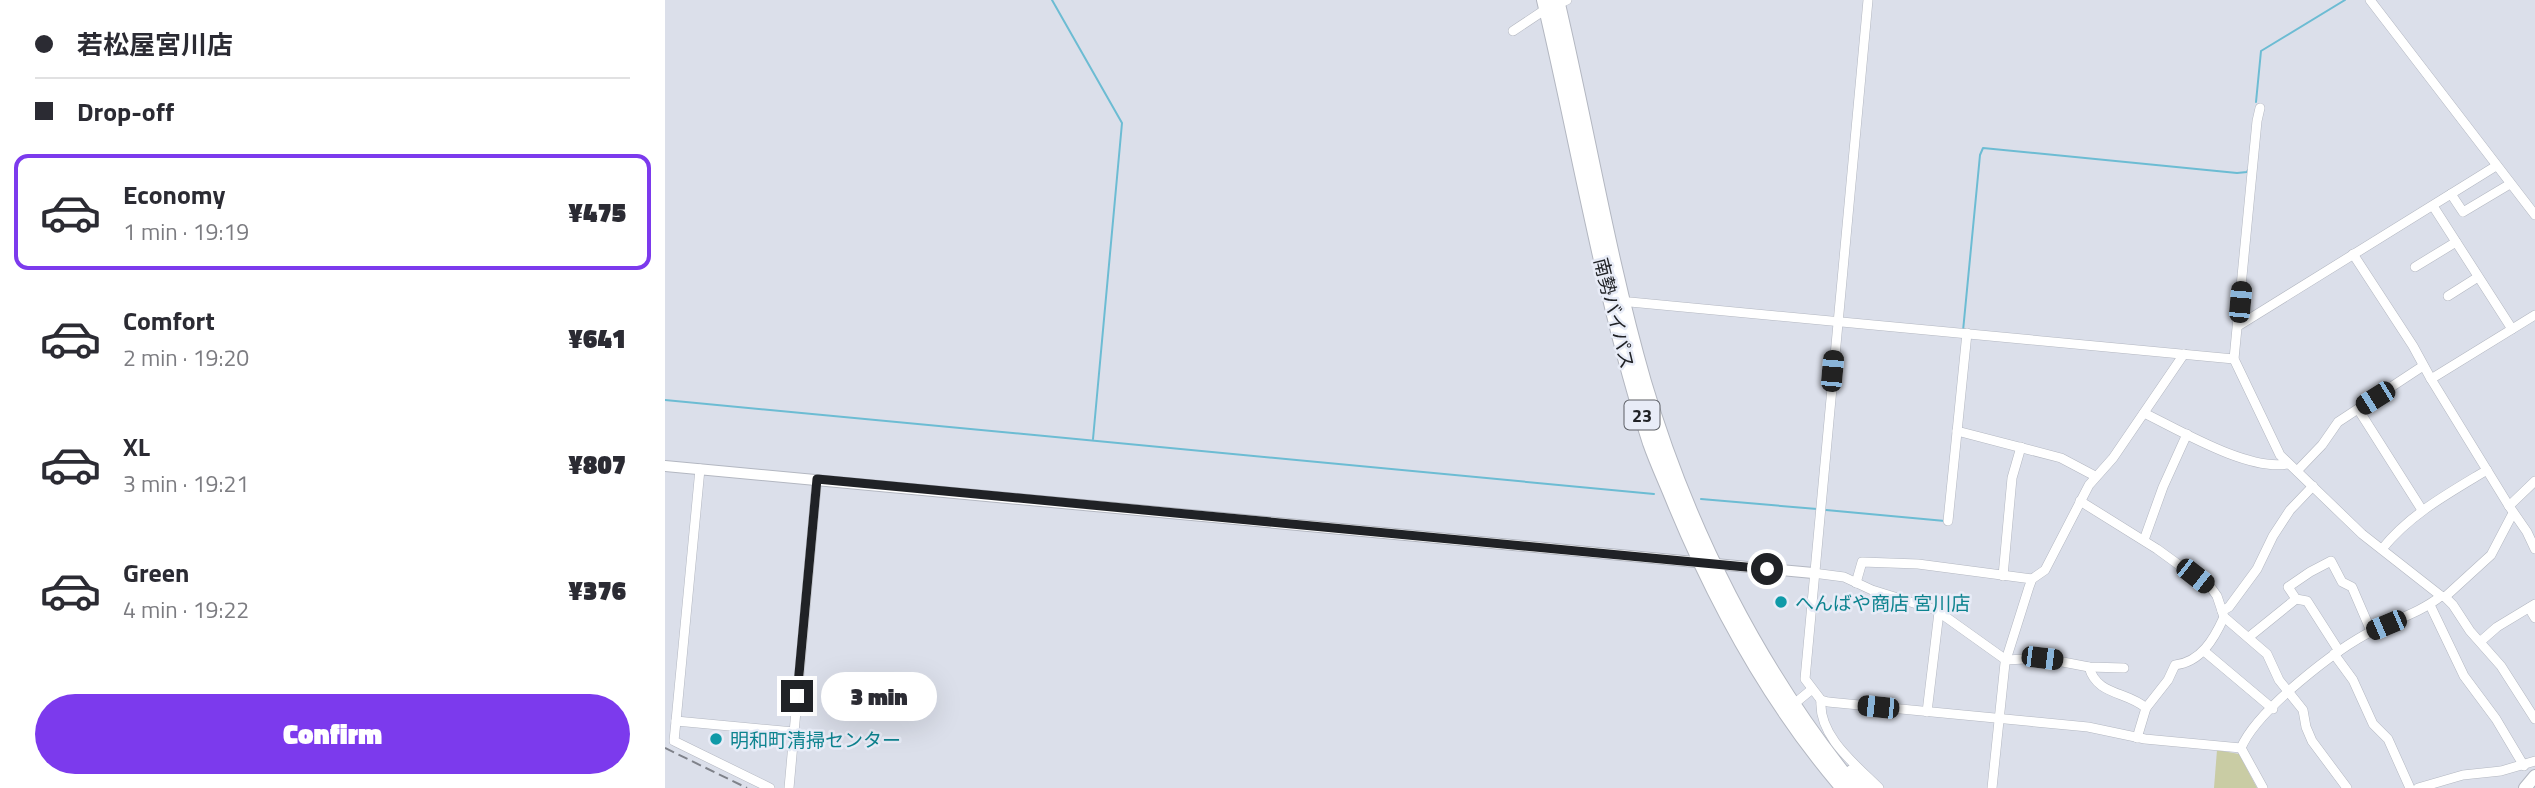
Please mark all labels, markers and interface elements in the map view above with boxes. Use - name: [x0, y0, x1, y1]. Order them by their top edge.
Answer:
- text: 若松屋宮川店: [77, 25, 233, 64]
- text: Drop-off: [77, 92, 174, 131]
- text: Economy: [123, 175, 225, 214]
- icon: car: [39, 181, 102, 244]
- text: ¥475: [568, 193, 626, 232]
- text: 1 min · 19:19: [123, 214, 249, 249]
- street label: 南勢バイパス: [1587, 254, 1643, 372]
- car: [2228, 280, 2253, 324]
- text: Comfort: [123, 301, 215, 340]
- icon: car: [39, 307, 102, 370]
- text: ¥641: [568, 319, 626, 358]
- text: 2 min · 19:20: [123, 340, 249, 375]
- car: [1820, 349, 1845, 393]
- car: [2352, 378, 2399, 418]
- road number: 23: [1625, 400, 1660, 430]
- text: XL: [123, 427, 150, 466]
- icon: car: [39, 433, 102, 496]
- text: ¥807: [568, 445, 626, 484]
- text: 3 min · 19:21: [123, 466, 249, 501]
- text: Green: [123, 553, 189, 592]
- route start: [1751, 553, 1783, 585]
- car: [2172, 555, 2219, 597]
- icon: car: [39, 559, 102, 622]
- text: ¥376: [568, 571, 626, 610]
- place label: へんばや商店 宮川店: [1795, 588, 1970, 617]
- text: 4 min · 19:22: [123, 592, 249, 627]
- marker: へんばや商店 宮川店: [1773, 594, 1789, 610]
- car: [2363, 607, 2410, 643]
- car: [2020, 645, 2065, 671]
- callout: 3 min: [821, 672, 937, 720]
- text: 3 min: [850, 679, 908, 714]
- route end: [781, 680, 813, 712]
- button: Confirm: [35, 694, 630, 774]
- car: [1857, 694, 1900, 720]
- place label: 明和町清掃センター: [730, 725, 901, 754]
- marker: 明和町清掃センター: [708, 731, 724, 747]

